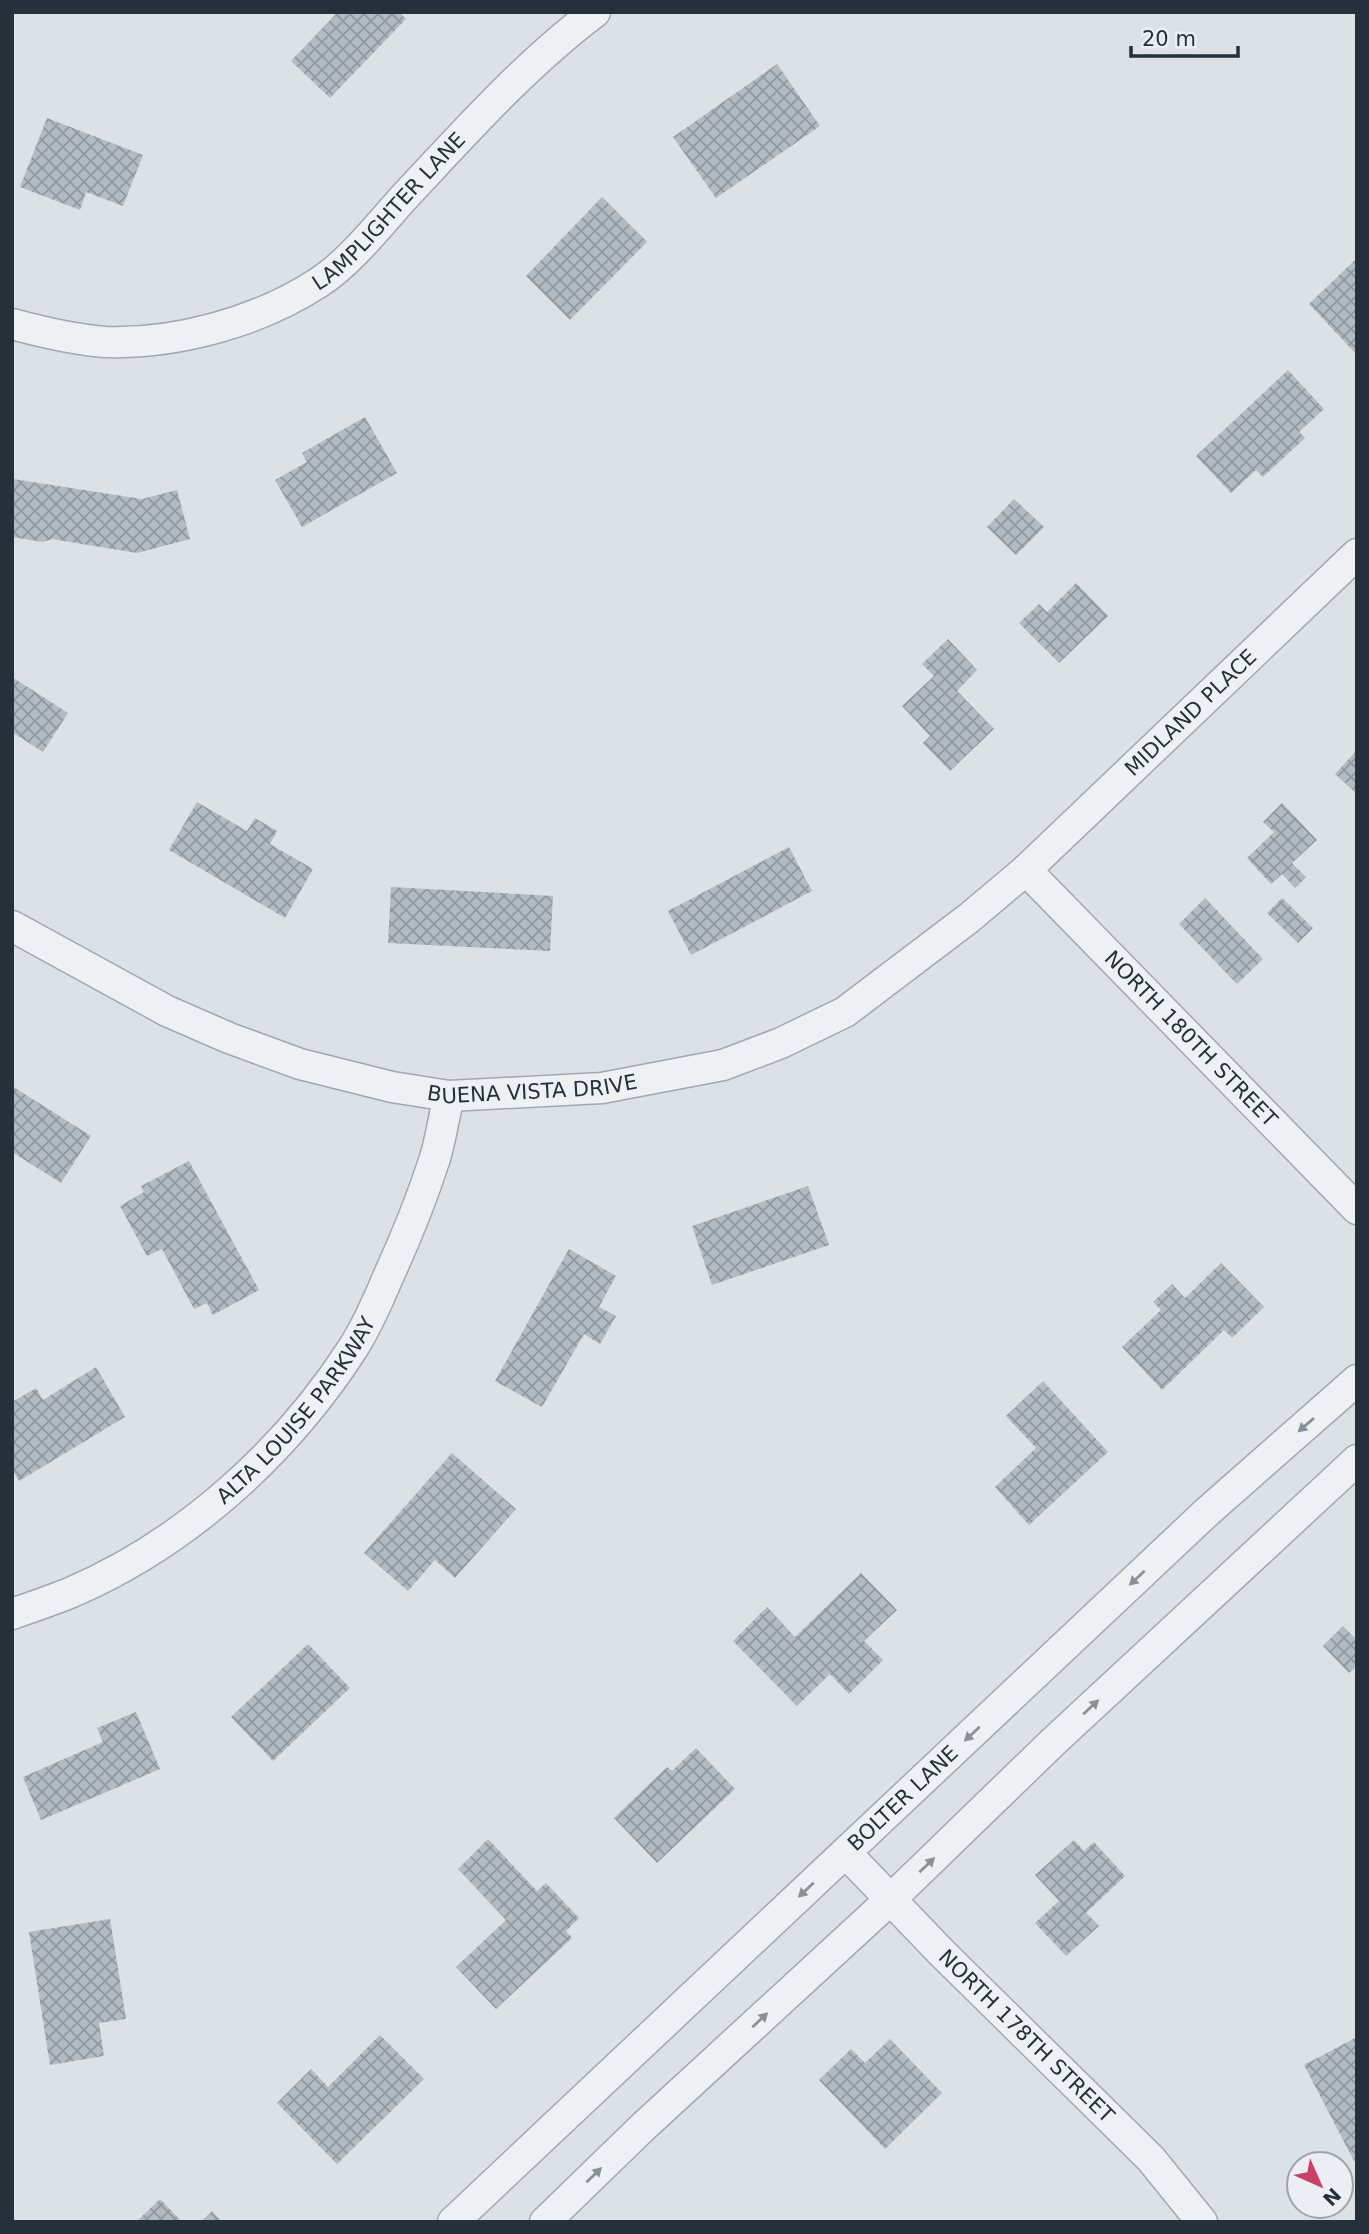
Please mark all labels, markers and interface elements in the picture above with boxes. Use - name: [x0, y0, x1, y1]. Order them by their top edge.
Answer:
- scale bar: [1131, 14, 1238, 58]
- text: 20 m: [1142, 27, 1196, 51]
- street label: LAMPLIGHTER LANE: [308, 127, 470, 295]
- street label: MIDLAND PLACE: [1120, 644, 1261, 781]
- street label: NORTH 180TH STREET: [1100, 946, 1282, 1132]
- street label: BUENA VISTA DRIVE: [426, 1070, 639, 1108]
- street label: ALTA LOUISE PARKWAY: [212, 1313, 380, 1509]
- one-way arrow: [1297, 1417, 1314, 1432]
- one-way arrow: [1129, 1570, 1146, 1586]
- one-way arrow: [1082, 1699, 1100, 1715]
- one-way arrow: [964, 1726, 981, 1742]
- street label: BOLTER LANE: [843, 1741, 963, 1856]
- one-way arrow: [918, 1857, 935, 1873]
- one-way arrow: [798, 1882, 815, 1898]
- street label: NORTH 178TH STREET: [934, 1945, 1119, 2128]
- one-way arrow: [751, 2012, 768, 2028]
- north arrow: [1285, 2150, 1355, 2220]
- one-way arrow: [585, 2167, 602, 2183]
- text: N: [1319, 2184, 1345, 2210]

